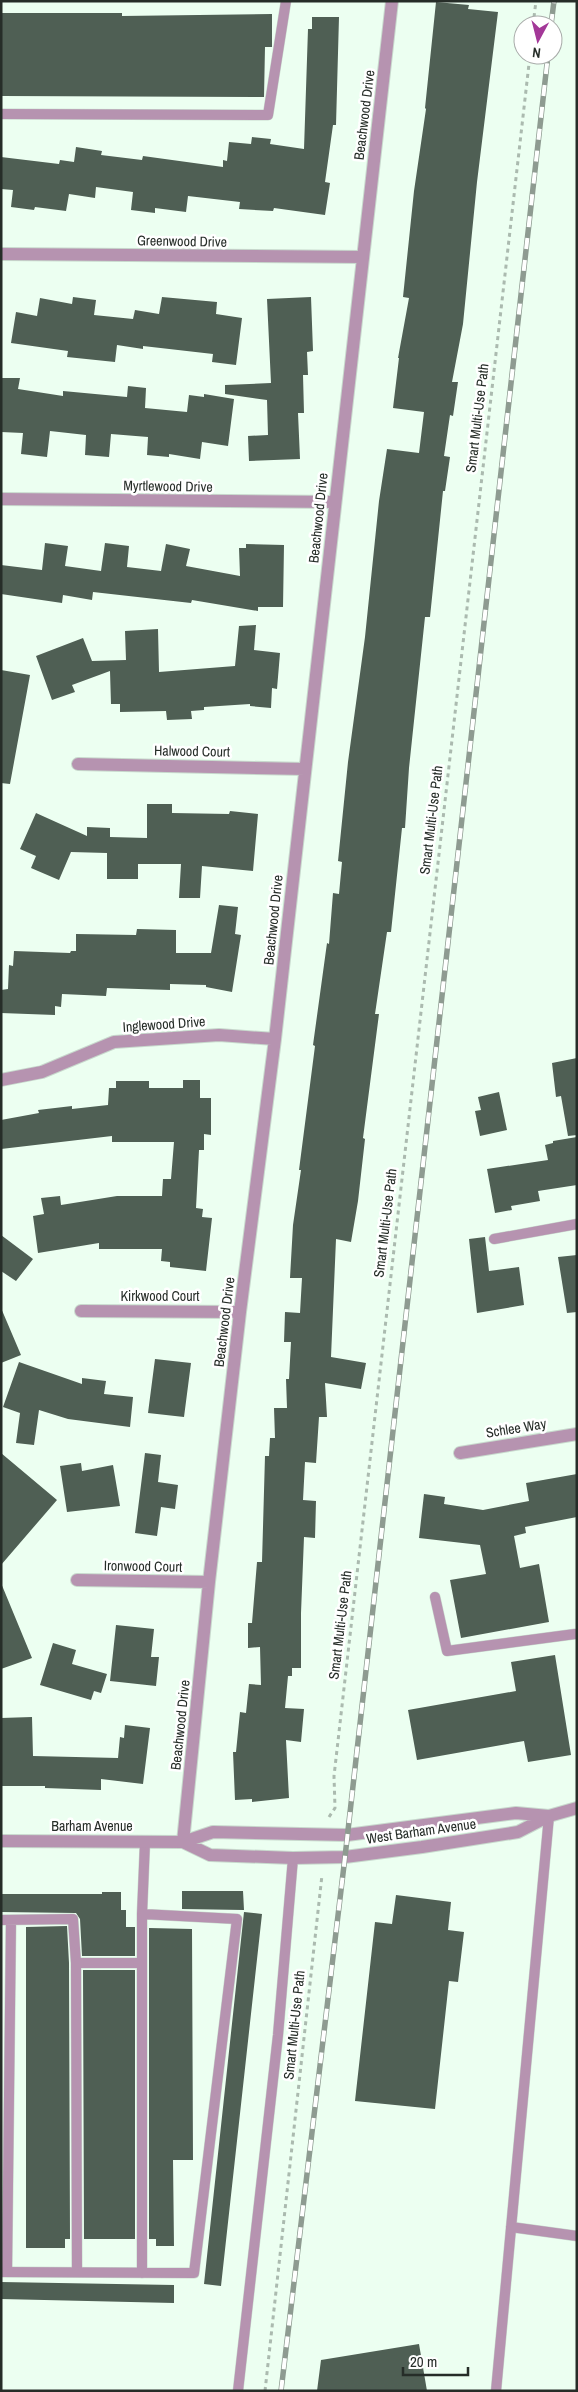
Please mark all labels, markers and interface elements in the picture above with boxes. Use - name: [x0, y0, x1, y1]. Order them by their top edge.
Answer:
- north arrow: [513, 15, 563, 65]
- text: N: [531, 43, 542, 62]
- street label: Beachwood Drive: [350, 69, 378, 161]
- street label: Greenwood Drive: [137, 231, 227, 251]
- street label: Smart Multi-Use Path: [461, 362, 493, 474]
- street label: Beachwood Drive: [304, 472, 332, 564]
- street label: Myrtlewood Drive: [123, 476, 213, 496]
- street label: Halwood Court: [154, 741, 230, 761]
- street label: Smart Multi-Use Path: [415, 764, 447, 876]
- street label: Beachwood Drive: [259, 874, 287, 966]
- street label: Inglewood Drive: [122, 1012, 206, 1036]
- street label: Smart Multi-Use Path: [369, 1167, 401, 1279]
- street label: Beachwood Drive: [210, 1276, 238, 1368]
- street label: Kirkwood Court: [120, 1287, 200, 1305]
- street label: Schlee Way: [485, 1414, 548, 1442]
- street label: Ironwood Court: [104, 1556, 182, 1576]
- street label: Smart Multi-Use Path: [324, 1569, 356, 1681]
- street label: Beachwood Drive: [166, 1679, 194, 1771]
- street label: West Barham Avenue: [365, 1814, 477, 1848]
- street label: Barham Avenue: [51, 1817, 133, 1835]
- street label: Smart Multi-Use Path: [279, 1969, 309, 2081]
- scale bar: [403, 2344, 468, 2376]
- text: 20 m: [410, 2351, 437, 2372]

